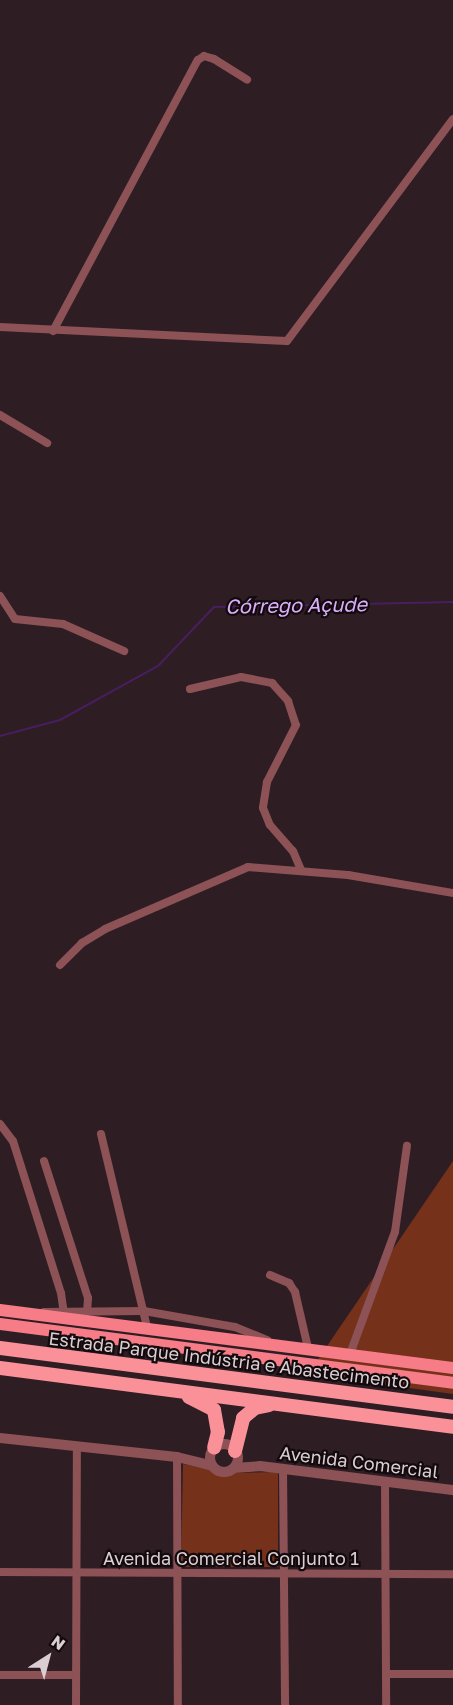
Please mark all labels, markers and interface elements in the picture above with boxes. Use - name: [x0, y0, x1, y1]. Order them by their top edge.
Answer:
- water label: Córrego Açude: [225, 592, 367, 618]
- street label: Estrada Parque Indústria e Abastecimento: [47, 1327, 411, 1393]
- street label: Avenida Comercial: [278, 1442, 440, 1482]
- street label: Avenida Comercial Conjunto 1: [103, 1547, 359, 1569]
- north arrow: [18, 1627, 78, 1687]
- text: N: [48, 1631, 69, 1654]

